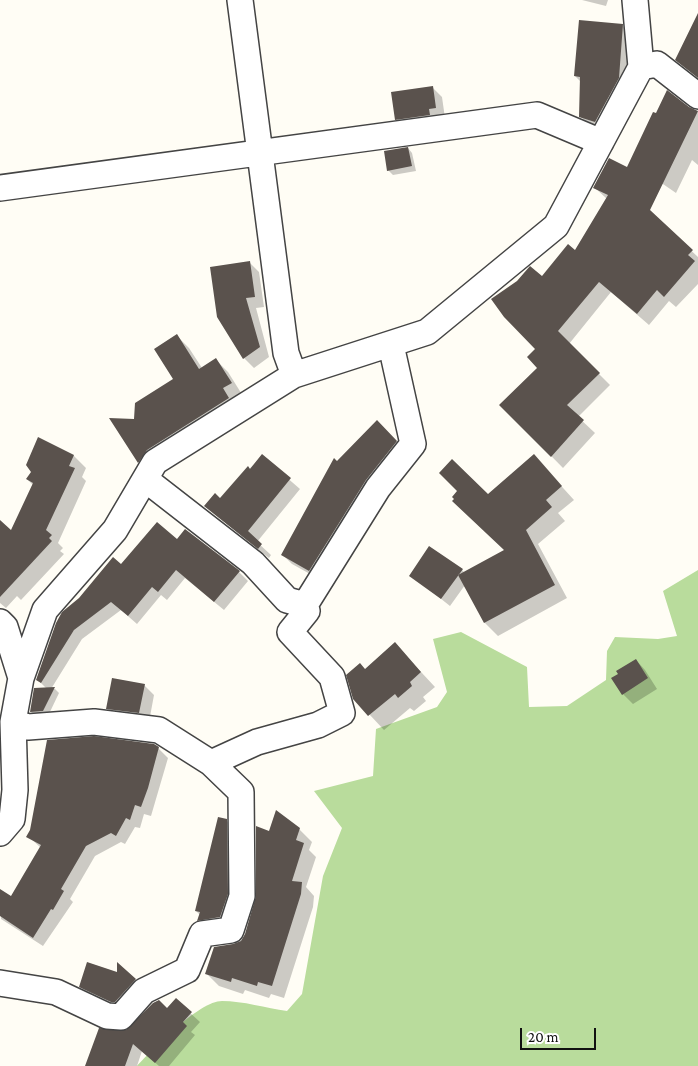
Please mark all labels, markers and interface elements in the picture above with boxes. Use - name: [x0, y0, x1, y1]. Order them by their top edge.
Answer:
- scale bar: [523, 1018, 599, 1050]
- text: 20 m: [528, 1029, 559, 1045]

